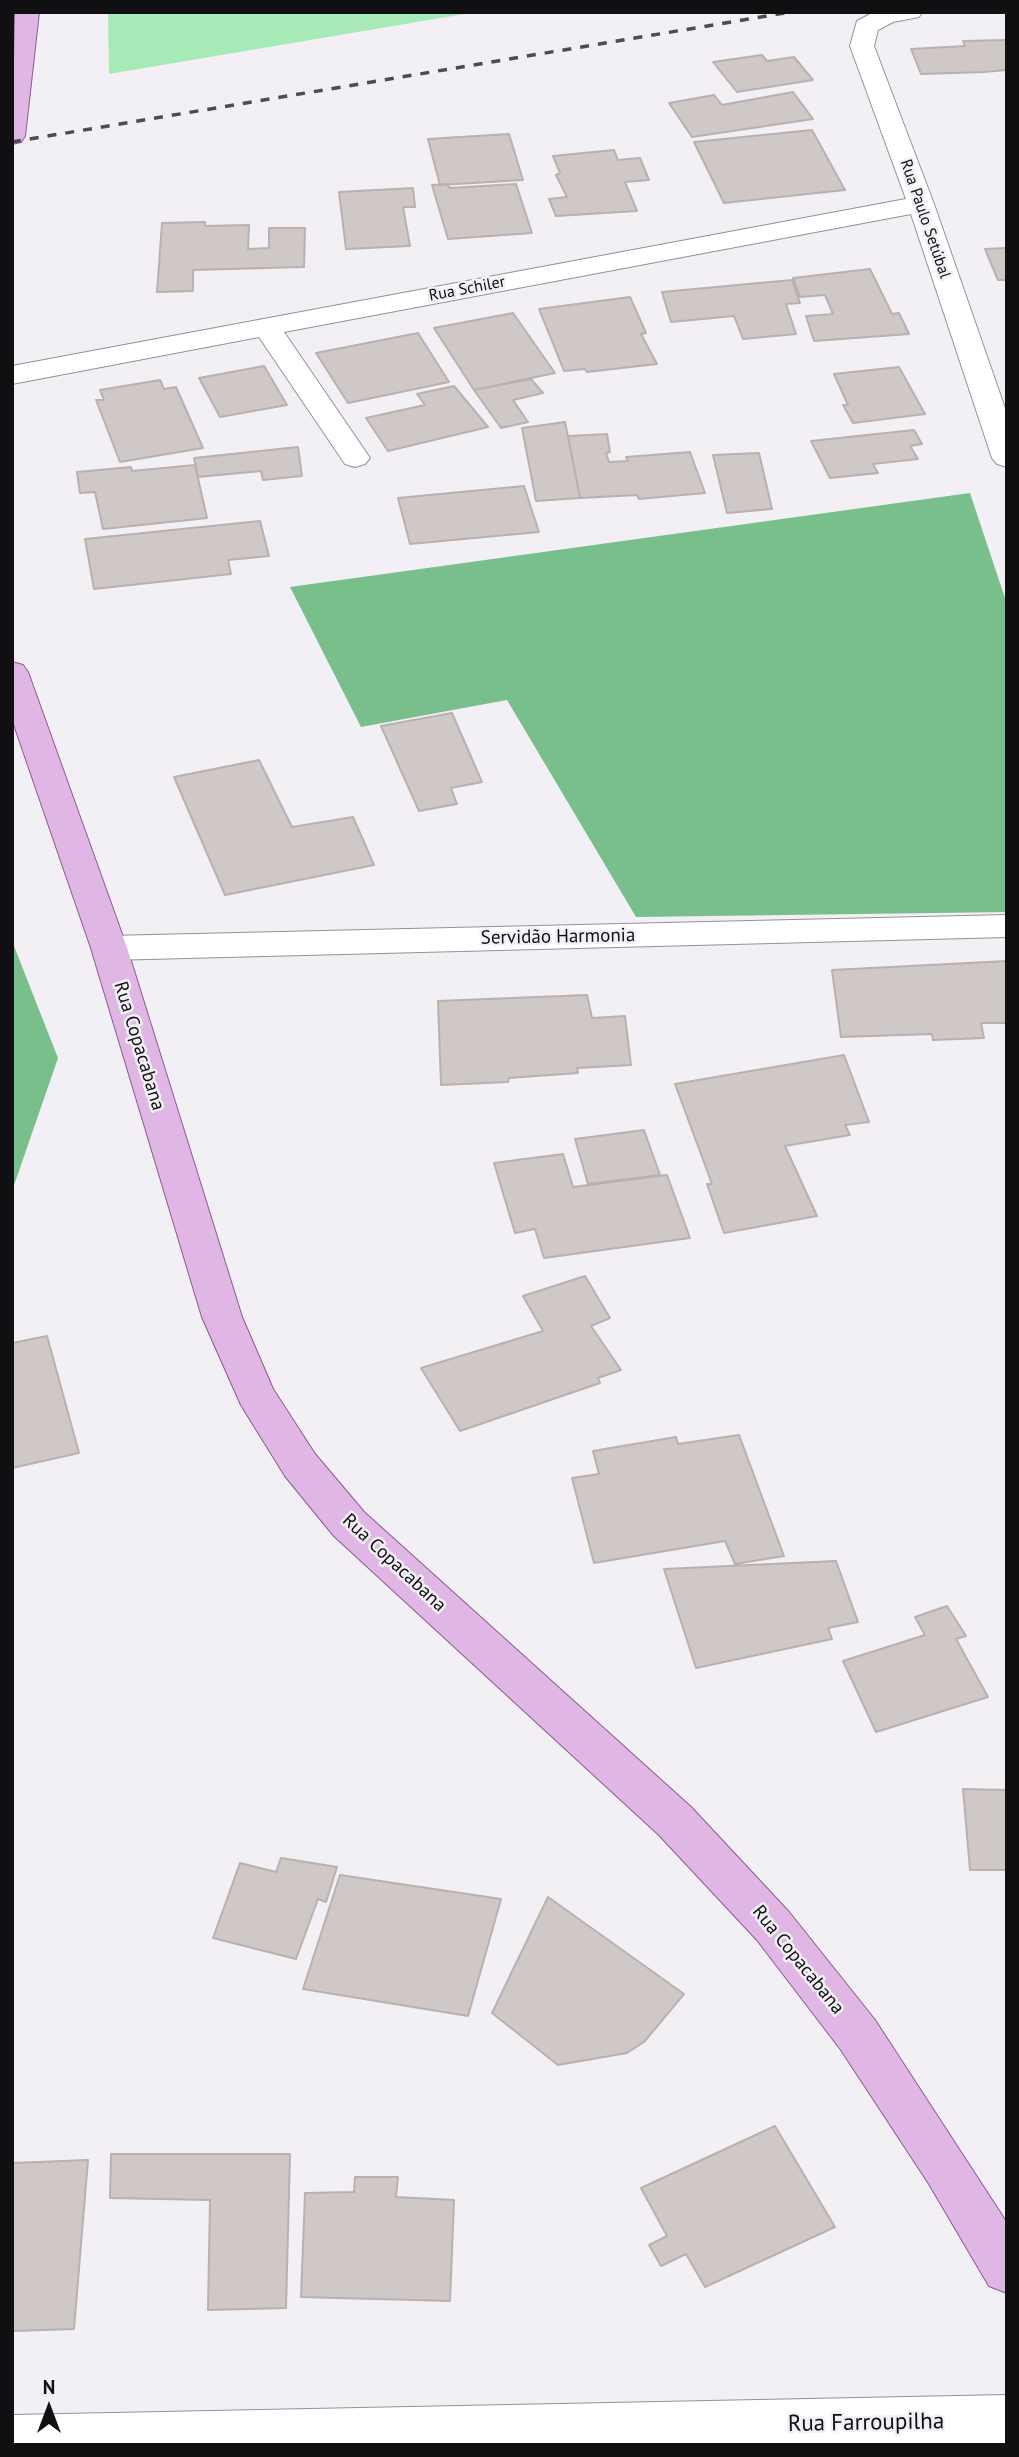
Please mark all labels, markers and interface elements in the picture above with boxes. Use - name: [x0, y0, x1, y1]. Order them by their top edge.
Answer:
- street label: Rua Paulo Setúbal: [896, 157, 954, 281]
- street label: Rua Schiler: [427, 272, 507, 306]
- street label: Servidão Harmonia: [481, 924, 635, 950]
- street label: Rua Copacabana: [109, 979, 169, 1113]
- street label: Rua Copacabana: [337, 1509, 451, 1617]
- street label: Rua Copacabana: [747, 1901, 849, 2019]
- north arrow: [14, 2373, 84, 2443]
- text: N: [43, 2375, 55, 2399]
- street label: Rua Farroupilha: [788, 2408, 944, 2438]

